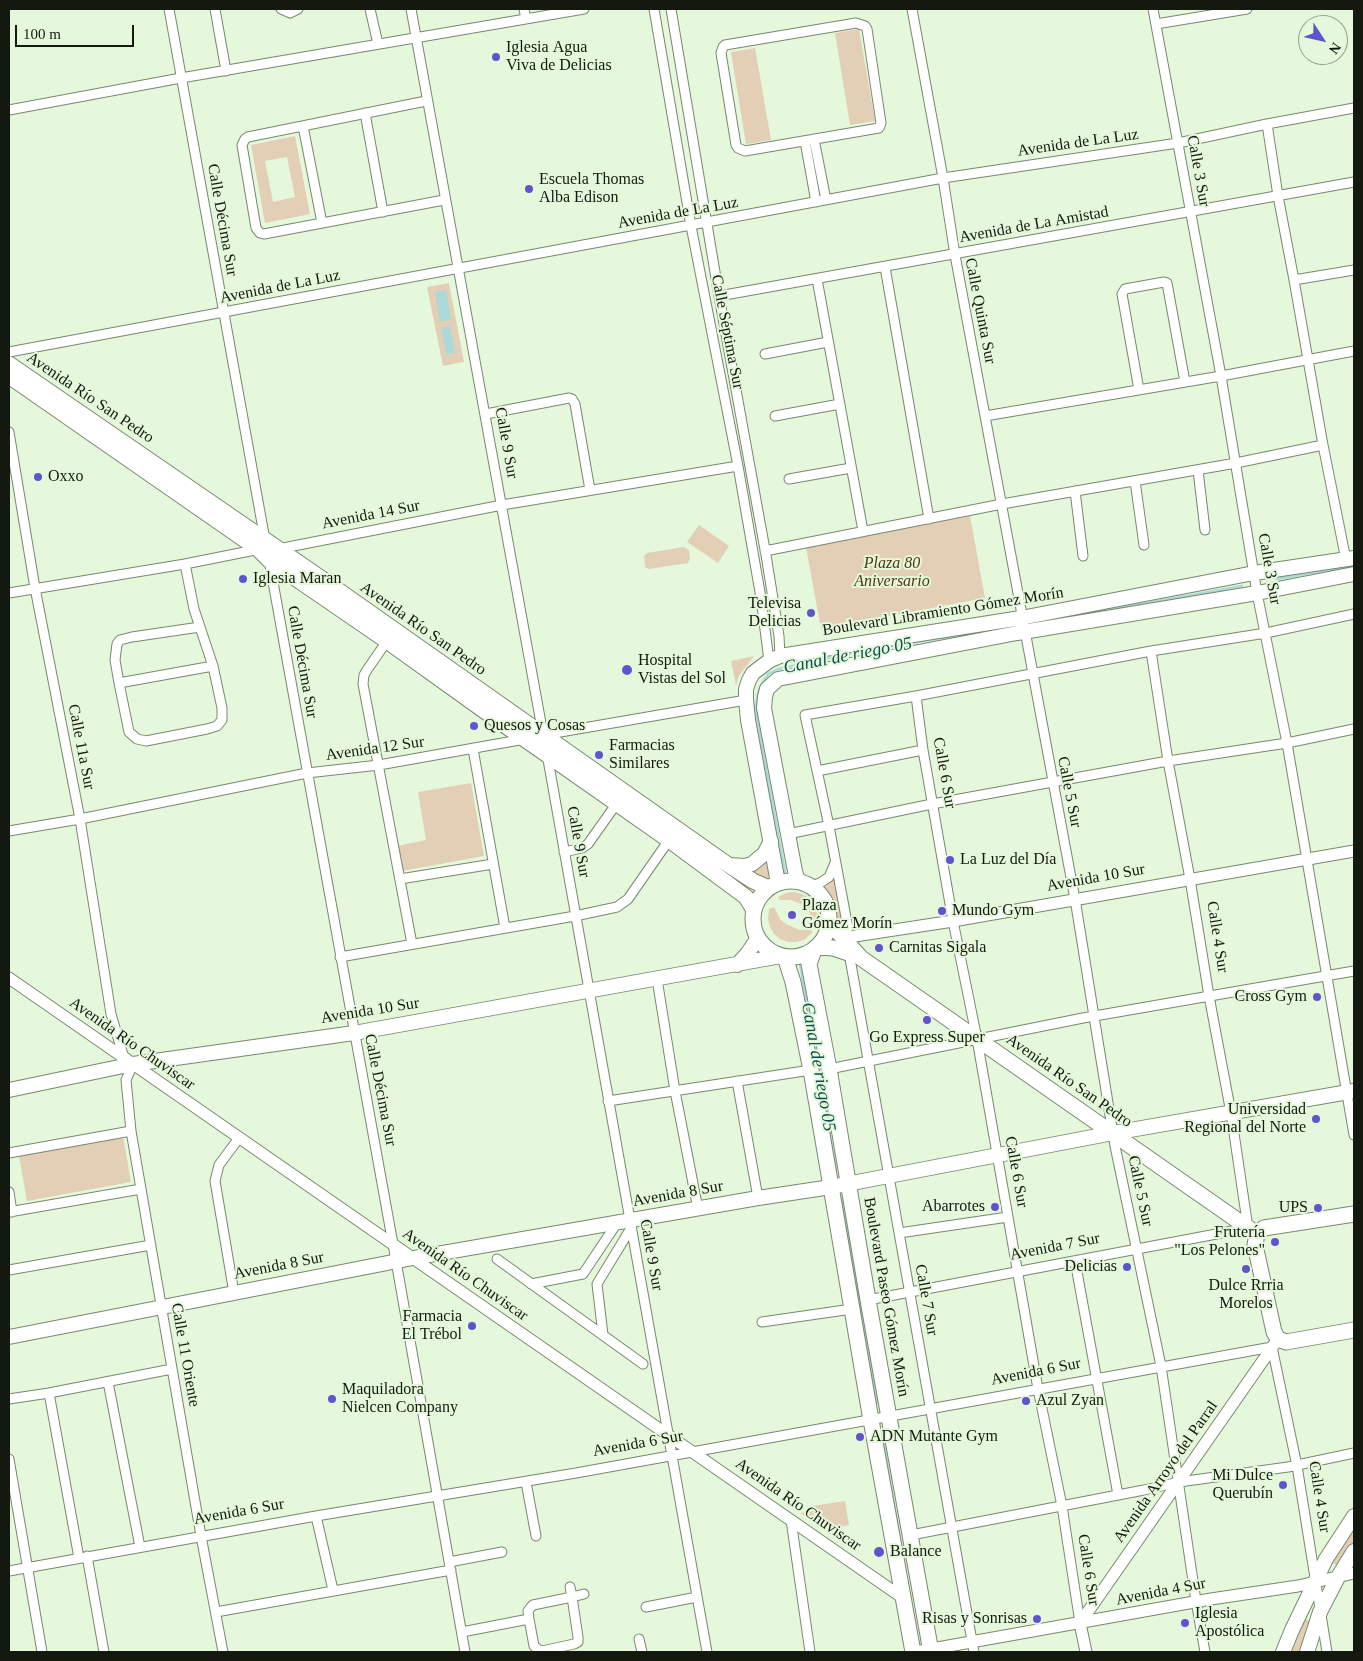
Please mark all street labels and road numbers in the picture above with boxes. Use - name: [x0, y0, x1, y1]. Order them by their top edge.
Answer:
- street label: Avenida de La Luz: [1016, 125, 1140, 161]
- street label: Calle 3 Sur: [1182, 134, 1214, 208]
- street label: Calle Décima Sur: [203, 162, 241, 278]
- street label: Avenida de La Luz: [616, 193, 740, 233]
- street label: Avenida de La Amistad: [958, 202, 1110, 248]
- street label: Calle Quinta Sur: [960, 256, 1000, 366]
- street label: Avenida de La Luz: [218, 266, 342, 308]
- street label: Calle Séptima Sur: [706, 273, 748, 391]
- street label: Avenida Río San Pedro: [23, 348, 157, 448]
- street label: Calle 9 Sur: [490, 406, 522, 480]
- street label: Avenida 14 Sur: [320, 496, 422, 534]
- street label: Calle 3 Sur: [1253, 532, 1285, 606]
- street label: Avenida Río San Pedro: [356, 578, 490, 680]
- street label: Boulevard Libramiento Gómez Morín: [821, 583, 1065, 641]
- street label: Calle Décima Sur: [283, 604, 321, 720]
- street label: Calle 11a Sur: [63, 703, 99, 791]
- street label: Avenida 12 Sur: [325, 733, 425, 765]
- street label: Calle 6 Sur: [928, 736, 960, 810]
- street label: Calle 5 Sur: [1053, 755, 1085, 829]
- street label: Calle 9 Sur: [562, 805, 594, 879]
- street label: Avenida 10 Sur: [1045, 860, 1147, 896]
- street label: Calle 4 Sur: [1202, 900, 1232, 974]
- street label: Avenida Río Chuviscar: [65, 993, 199, 1095]
- street label: Avenida 10 Sur: [319, 994, 421, 1028]
- street label: Avenida Río San Pedro: [1002, 1030, 1136, 1132]
- street label: Calle Décima Sur: [360, 1032, 400, 1148]
- street label: Calle 6 Sur: [1000, 1135, 1032, 1209]
- street label: Calle 5 Sur: [1123, 1154, 1157, 1228]
- street label: Avenida 8 Sur: [631, 1177, 725, 1211]
- street label: Boulevard Paseo Gómez Morín: [859, 1196, 913, 1398]
- street label: Calle 9 Sur: [635, 1218, 667, 1292]
- street label: Avenida Río Chuviscar: [398, 1224, 532, 1326]
- street label: Avenida 7 Sur: [1008, 1229, 1102, 1265]
- street label: Avenida 8 Sur: [232, 1248, 326, 1284]
- street label: Calle 7 Sur: [910, 1263, 942, 1337]
- street label: Calle 11 Oriente: [166, 1302, 204, 1408]
- street label: Avenida 6 Sur: [989, 1354, 1083, 1390]
- street label: Avenida Arroyo del Parral: [1110, 1397, 1222, 1547]
- street label: Avenida 6 Sur: [591, 1427, 685, 1461]
- street label: Avenida Río Chuviscar: [731, 1454, 865, 1556]
- street label: Calle 4 Sur: [1304, 1460, 1334, 1534]
- street label: Avenida 6 Sur: [192, 1495, 286, 1529]
- street label: Calle 6 Sur: [1073, 1533, 1103, 1607]
- street label: Avenida 4 Sur: [1114, 1574, 1208, 1610]

